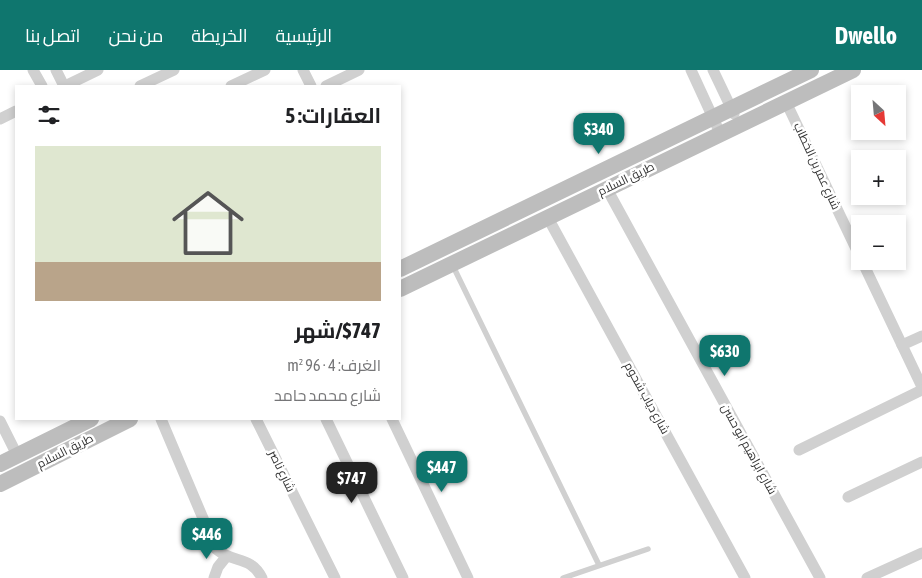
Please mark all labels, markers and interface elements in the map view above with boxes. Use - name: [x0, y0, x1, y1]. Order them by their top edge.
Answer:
- text: Dwello: [835, 22, 897, 49]
- text: اتصل بنا: [25, 25, 80, 46]
- text: من نحن: [108, 25, 163, 46]
- text: الخريطة: [191, 25, 248, 46]
- text: الرئيسية: [276, 25, 332, 46]
- north arrow: [851, 85, 906, 140]
- map controls: [851, 85, 906, 270]
- icon: filters: [35, 101, 63, 129]
- text: العقارات: 5: [285, 103, 381, 127]
- pin: $340: [569, 112, 629, 155]
- text: $340: [584, 120, 614, 138]
- street label: شارع عمر بن الخطاب: [790, 120, 843, 212]
- button: +: [851, 150, 906, 205]
- street label: طريق السلام: [595, 159, 657, 200]
- icon: home: [163, 178, 253, 268]
- button: −: [851, 215, 906, 270]
- text: $747/شهر: [294, 318, 381, 342]
- pin: $630: [695, 334, 755, 377]
- text: $630: [710, 342, 740, 360]
- text: الغرف: 4 · 96 m²: [287, 356, 381, 374]
- street label: شارع دياب شحوم: [621, 360, 673, 437]
- text: شارع محمد حامد: [274, 386, 381, 404]
- street label: شارع ابراهيم ابو حسن: [718, 401, 780, 497]
- street label: طريق السلام: [34, 431, 96, 472]
- street label: شارع ناصر: [265, 447, 298, 495]
- pin: $447: [412, 450, 472, 493]
- text: $447: [427, 458, 457, 476]
- pin: $747: [322, 462, 382, 504]
- text: $747: [337, 469, 367, 487]
- pin: $446: [177, 518, 237, 560]
- text: $446: [192, 525, 222, 543]

